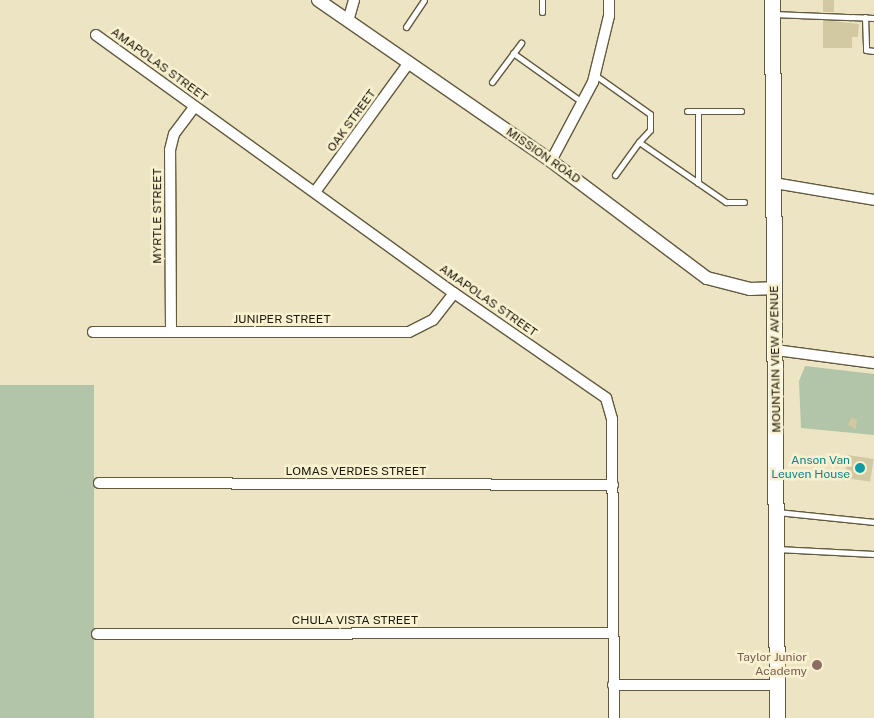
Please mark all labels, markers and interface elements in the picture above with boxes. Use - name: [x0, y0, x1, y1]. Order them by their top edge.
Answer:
- street label: AMAPOLAS STREET: [108, 25, 210, 105]
- street label: OAK STREET: [325, 87, 379, 155]
- street label: MISSION ROAD: [503, 125, 583, 187]
- street label: MYRTLE STREET: [151, 168, 165, 264]
- street label: AMAPOLAS STREET: [436, 262, 540, 340]
- street label: MOUNTAIN VIEW AVENUE: [768, 285, 784, 433]
- street label: JUNIPER STREET: [233, 313, 331, 327]
- place label: Anson Van Leuven House: [771, 454, 850, 482]
- marker: Anson Van Leuven House: [854, 462, 866, 474]
- street label: LOMAS VERDES STREET: [285, 465, 427, 479]
- street label: CHULA VISTA STREET: [292, 614, 418, 628]
- place label: Taylor Junior Academy: [737, 651, 807, 679]
- marker: Taylor Junior Academy: [811, 659, 823, 671]

